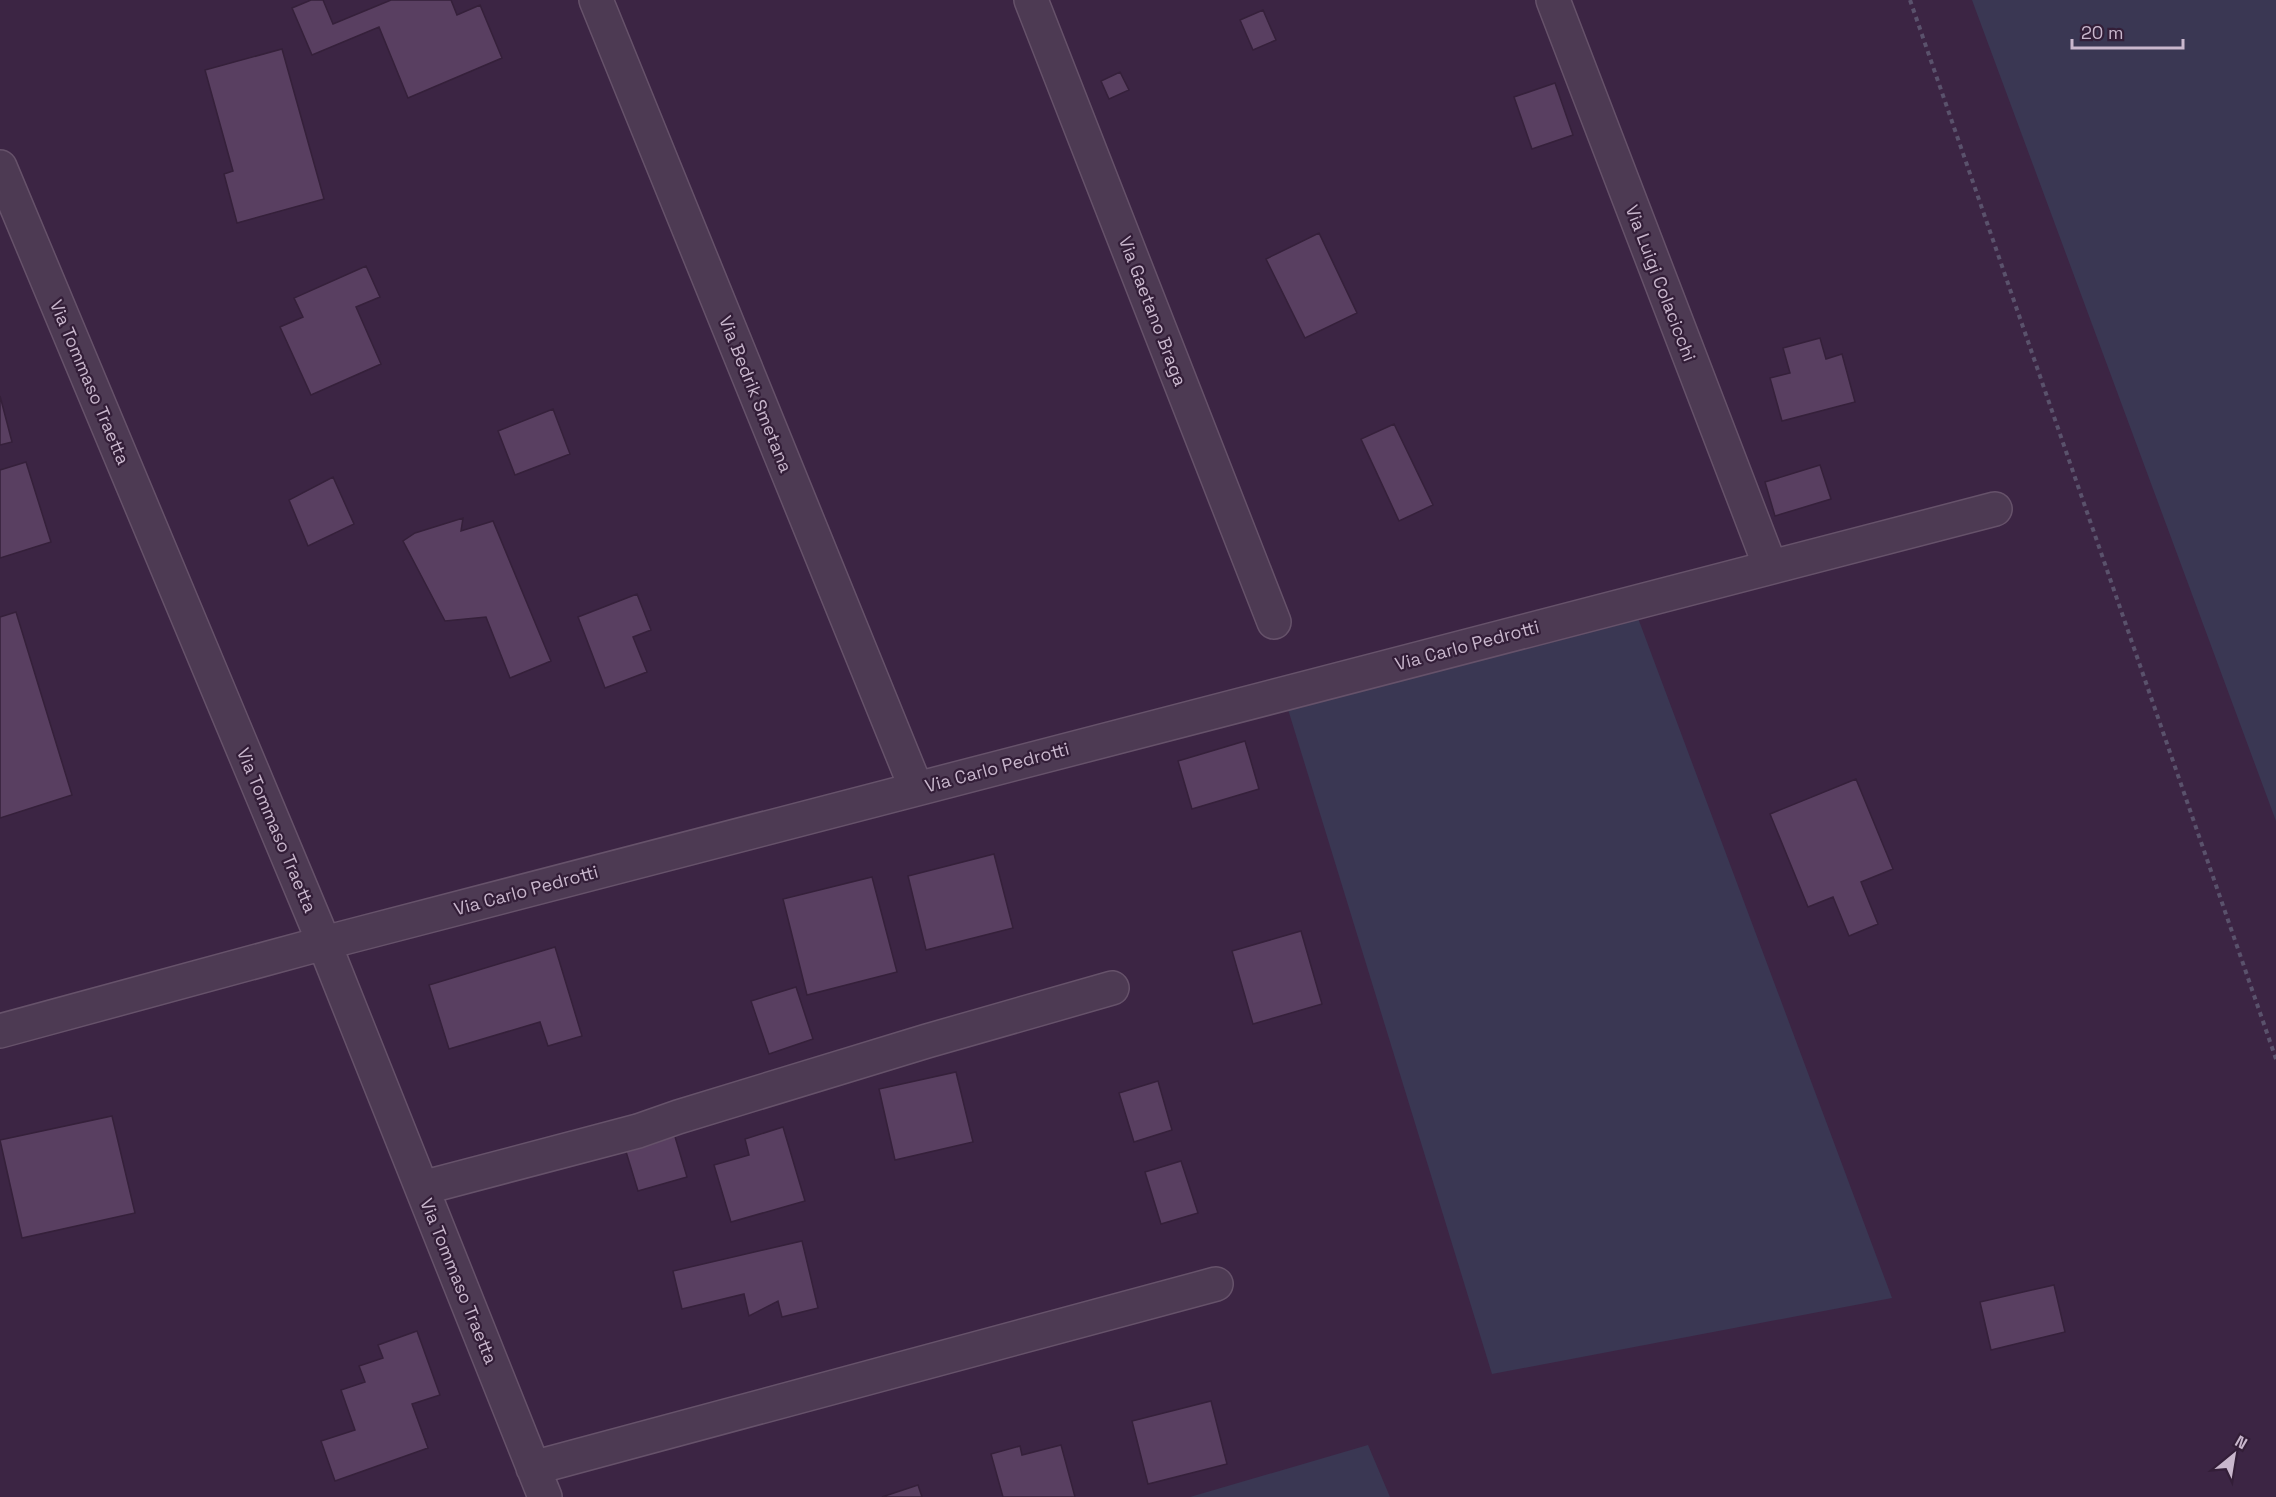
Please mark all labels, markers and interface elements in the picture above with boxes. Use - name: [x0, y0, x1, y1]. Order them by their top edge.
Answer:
- scale bar: [2072, 12, 2183, 50]
- text: 20 m: [2081, 21, 2124, 44]
- street label: Via Luigi Colacicchi: [1621, 202, 1701, 364]
- street label: Via Gaetano Braga: [1114, 233, 1192, 389]
- street label: Via Tommaso Traetta: [45, 296, 135, 468]
- street label: Via Bedrik Smetana: [714, 312, 798, 476]
- street label: Via Carlo Pedrotti: [1392, 615, 1542, 675]
- street label: Via Carlo Pedrotti: [922, 737, 1072, 797]
- street label: Via Tommaso Traetta: [232, 744, 322, 916]
- street label: Via Carlo Pedrotti: [451, 860, 601, 920]
- street label: Via Tommaso Traetta: [415, 1195, 503, 1367]
- north arrow: [2204, 1425, 2264, 1485]
- text: N: [2231, 1431, 2251, 1454]

